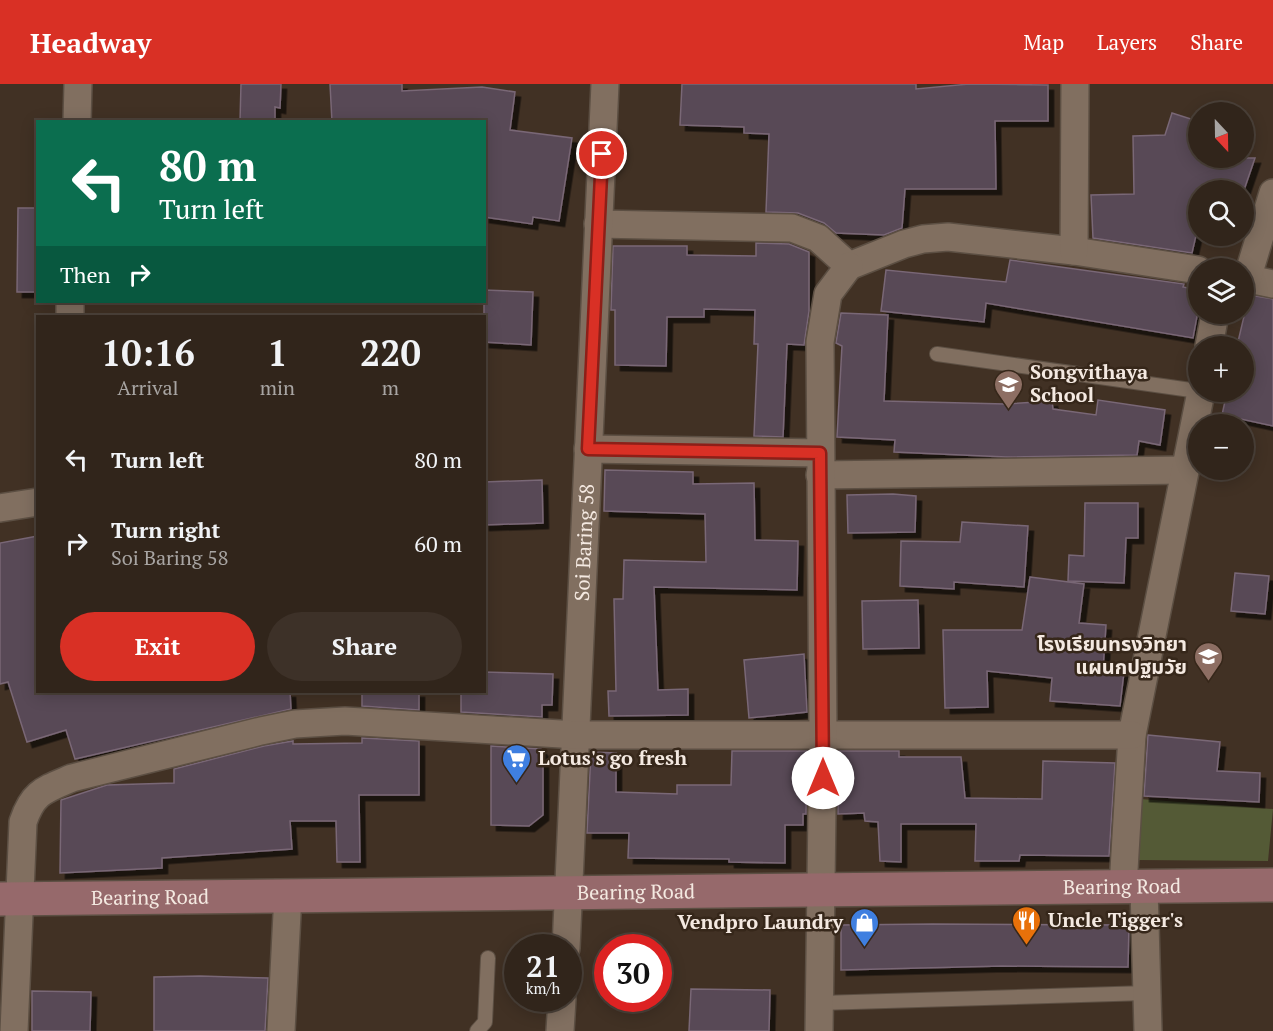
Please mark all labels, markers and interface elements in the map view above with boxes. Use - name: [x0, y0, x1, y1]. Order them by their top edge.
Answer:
- text: Headway: [30, 24, 151, 61]
- text: Map: [1023, 28, 1064, 56]
- text: Layers: [1097, 28, 1157, 56]
- text: Share: [1190, 28, 1243, 56]
- north arrow: [1188, 102, 1254, 168]
- map controls: [1188, 102, 1254, 480]
- pin: [576, 128, 627, 179]
- text: 80 m: [159, 137, 257, 193]
- icon: arrive: [585, 137, 618, 170]
- icon: left: [60, 144, 138, 222]
- button: search: [1188, 180, 1254, 246]
- text: Turn left: [159, 191, 264, 227]
- icon: right: [123, 258, 156, 291]
- button: layers: [1188, 258, 1254, 324]
- text: Then: [60, 260, 111, 289]
- text: 10:16: [101, 329, 195, 376]
- text: 1: [267, 329, 288, 376]
- text: 220: [360, 329, 421, 376]
- button: +: [1188, 336, 1254, 402]
- place label: Songvithaya School: [1030, 358, 1148, 408]
- school or university icon: Songvithaya School: [993, 368, 1025, 410]
- text: Arrival: [117, 374, 179, 401]
- text: min: [260, 374, 295, 401]
- text: m: [382, 374, 399, 401]
- button: −: [1188, 414, 1254, 480]
- icon: left: [60, 443, 93, 476]
- text: Turn left: [111, 445, 204, 474]
- text: 80 m: [414, 445, 462, 474]
- street label: Soi Baring 58: [568, 483, 600, 602]
- text: Turn right: [111, 515, 220, 544]
- icon: right: [60, 527, 93, 560]
- text: 60 m: [414, 529, 462, 558]
- text: Soi Baring 58: [111, 544, 228, 571]
- button: Exit: [60, 612, 255, 681]
- button: Share: [267, 612, 462, 681]
- place label: โรงเรียนทรงวิทยา แผนกปฐมวัย: [1037, 630, 1187, 680]
- school or university icon: โรงเรียนทรงวิทยา แผนกปฐมวัย: [1192, 640, 1224, 682]
- supermarket icon: Lotus's go fresh: [501, 742, 533, 784]
- place label: Lotus's go fresh: [538, 744, 687, 771]
- position arrow: [791, 746, 855, 810]
- street label: Bearing Road: [1063, 872, 1181, 900]
- street label: Bearing Road: [577, 877, 695, 906]
- street label: Bearing Road: [91, 883, 209, 911]
- restaurant icon: Uncle Tigger's: [1011, 904, 1043, 946]
- shop icon: Vendpro Laundry: [848, 906, 880, 948]
- place label: Uncle Tigger's: [1048, 906, 1183, 933]
- place label: Vendpro Laundry: [677, 908, 843, 935]
- speed limit sign: 30: [594, 934, 672, 1012]
- text: 21: [526, 946, 560, 986]
- text: km/h: [526, 978, 560, 998]

